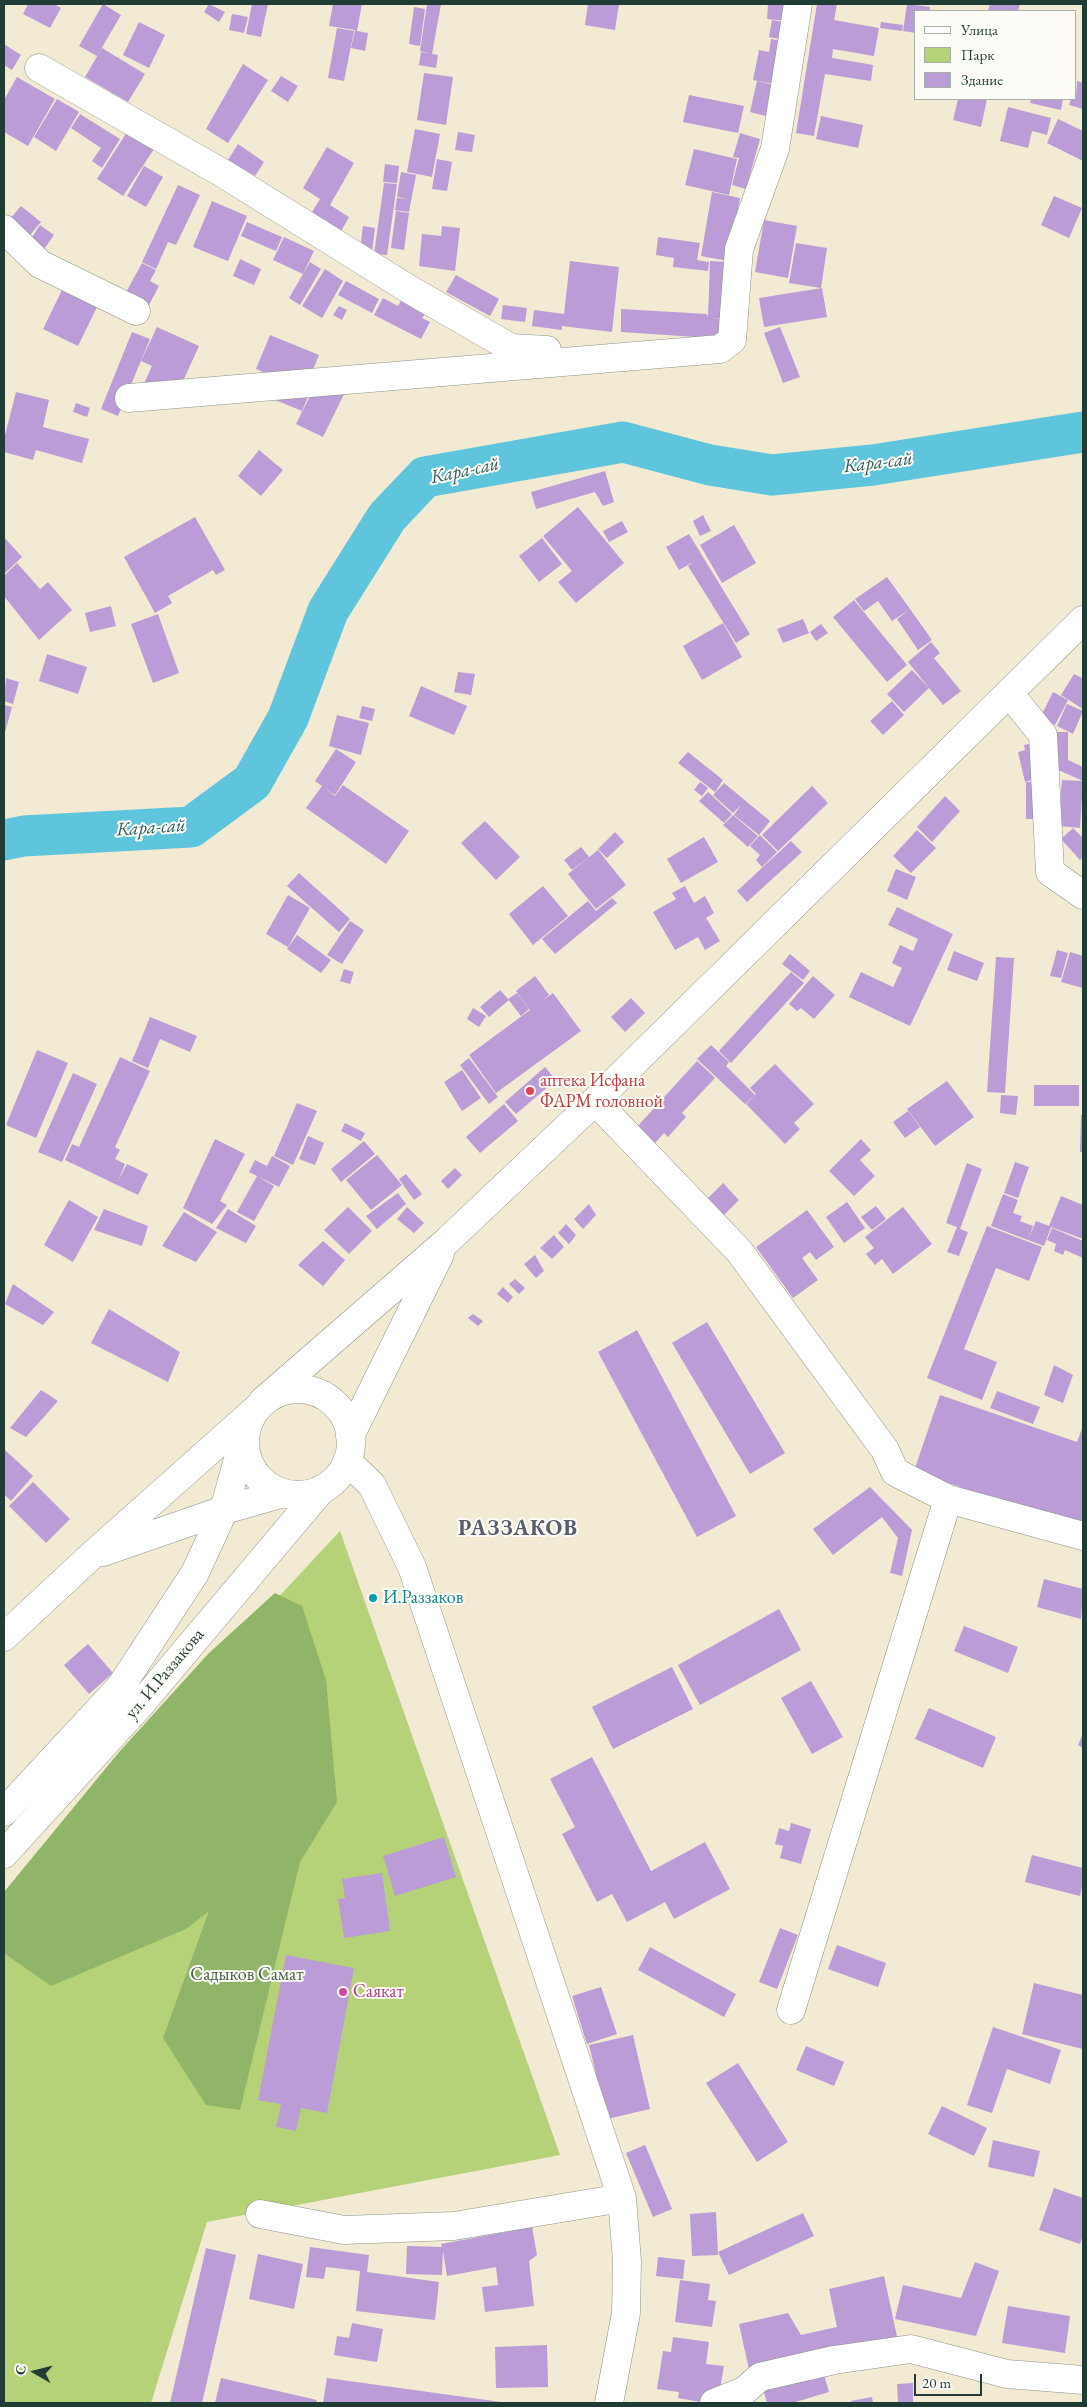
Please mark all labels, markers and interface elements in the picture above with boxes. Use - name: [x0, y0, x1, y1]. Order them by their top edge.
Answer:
- legend: [914, 10, 1077, 100]
- text: Улица: [961, 20, 998, 39]
- text: Парк: [961, 45, 994, 64]
- text: Здание: [961, 70, 1003, 89]
- water label: Кара-сай: [842, 447, 914, 479]
- water label: Кара-сай: [429, 453, 501, 489]
- water label: Кара-сай: [116, 814, 186, 842]
- place label: аптека Исфана ФАРМ головной: [540, 1070, 663, 1112]
- marker: аптека Исфана ФАРМ головной: [524, 1085, 536, 1097]
- district label: РАЗЗАКОВ: [457, 1516, 579, 1542]
- place label: И.Раззаков: [383, 1587, 463, 1609]
- marker: И.Раззаков: [367, 1592, 379, 1604]
- street label: ул. И.Раззакова: [121, 1624, 209, 1724]
- park label: Садыков Самат: [190, 1964, 304, 1986]
- place label: Саякат: [353, 1981, 404, 2003]
- marker: Саякат: [337, 1986, 349, 1998]
- north arrow: [10, 2347, 60, 2397]
- text: С: [11, 2364, 30, 2376]
- scale bar: [917, 2364, 984, 2396]
- text: 20 m: [922, 2373, 951, 2392]

